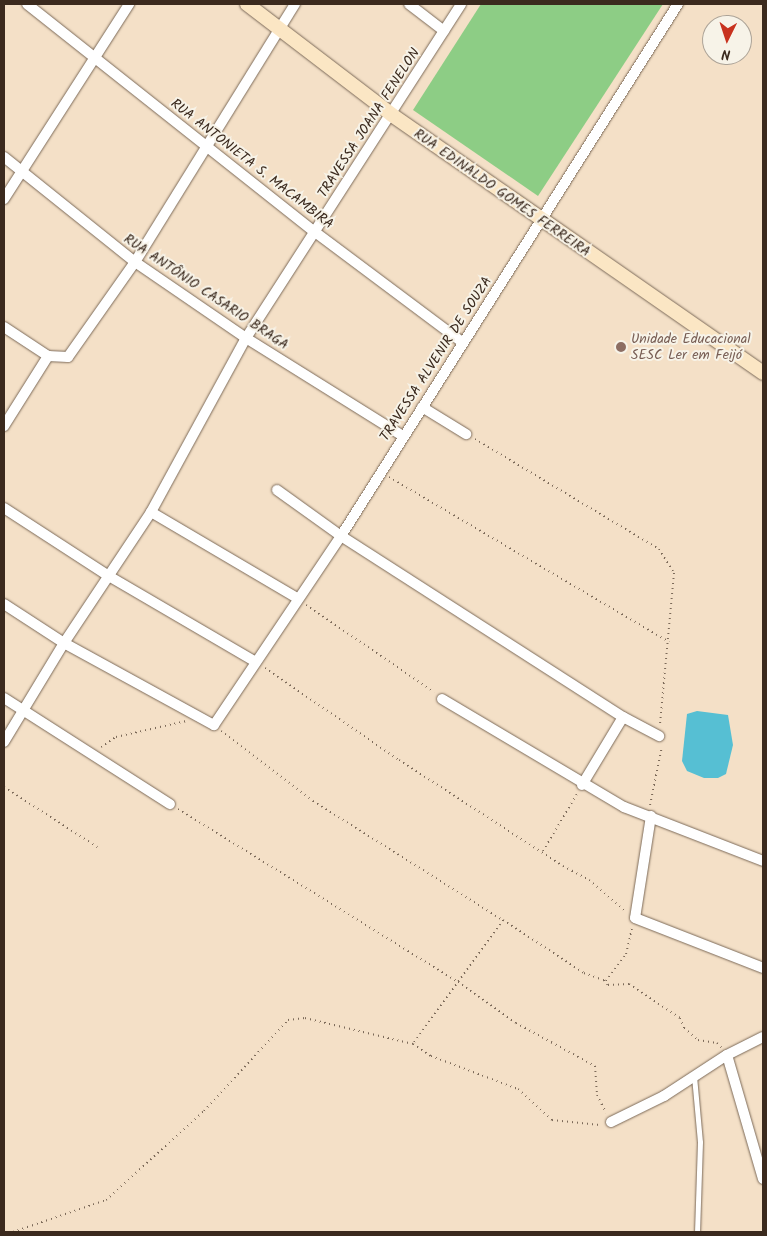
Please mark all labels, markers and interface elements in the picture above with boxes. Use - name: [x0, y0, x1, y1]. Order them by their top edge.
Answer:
- north arrow: [702, 15, 752, 65]
- text: N: [721, 43, 731, 65]
- street label: TRAVESSA JOANA FENELON: [314, 45, 424, 201]
- street label: RUA ANTONIETA S. MACAMBIRA: [167, 95, 337, 233]
- street label: RUA EDINALDO GOMES FERREIRA: [411, 125, 593, 261]
- street label: RUA ANTÔNIO CASARIO BRAGA: [120, 231, 292, 353]
- street label: TRAVESSA ALVENIR DE SOUZA: [376, 274, 496, 444]
- place label: Unidade Educacional SESC Ler em Feijó: [631, 331, 751, 364]
- marker: Unidade Educacional SESC Ler em Feijó: [615, 341, 627, 353]

